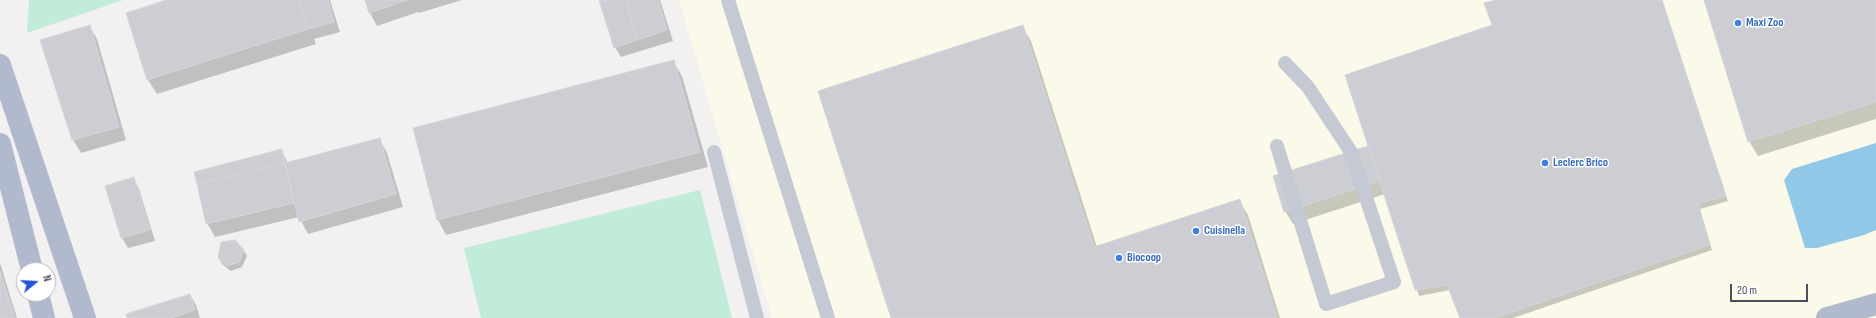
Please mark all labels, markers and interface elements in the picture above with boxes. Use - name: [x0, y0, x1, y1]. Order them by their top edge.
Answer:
- place label: Maxi Zoo: [1746, 16, 1783, 30]
- marker: Maxi Zoo: [1733, 18, 1743, 28]
- place label: Leclerc Brico: [1553, 156, 1608, 170]
- marker: Leclerc Brico: [1540, 158, 1550, 168]
- place label: Cuisinella: [1204, 224, 1245, 238]
- marker: Cuisinella: [1191, 226, 1201, 236]
- place label: Biocoop: [1127, 251, 1161, 265]
- marker: Biocoop: [1114, 253, 1124, 263]
- north arrow: [16, 262, 56, 302]
- text: N: [40, 274, 54, 283]
- scale bar: [1732, 276, 1810, 302]
- text: 20 m: [1737, 283, 1757, 298]

